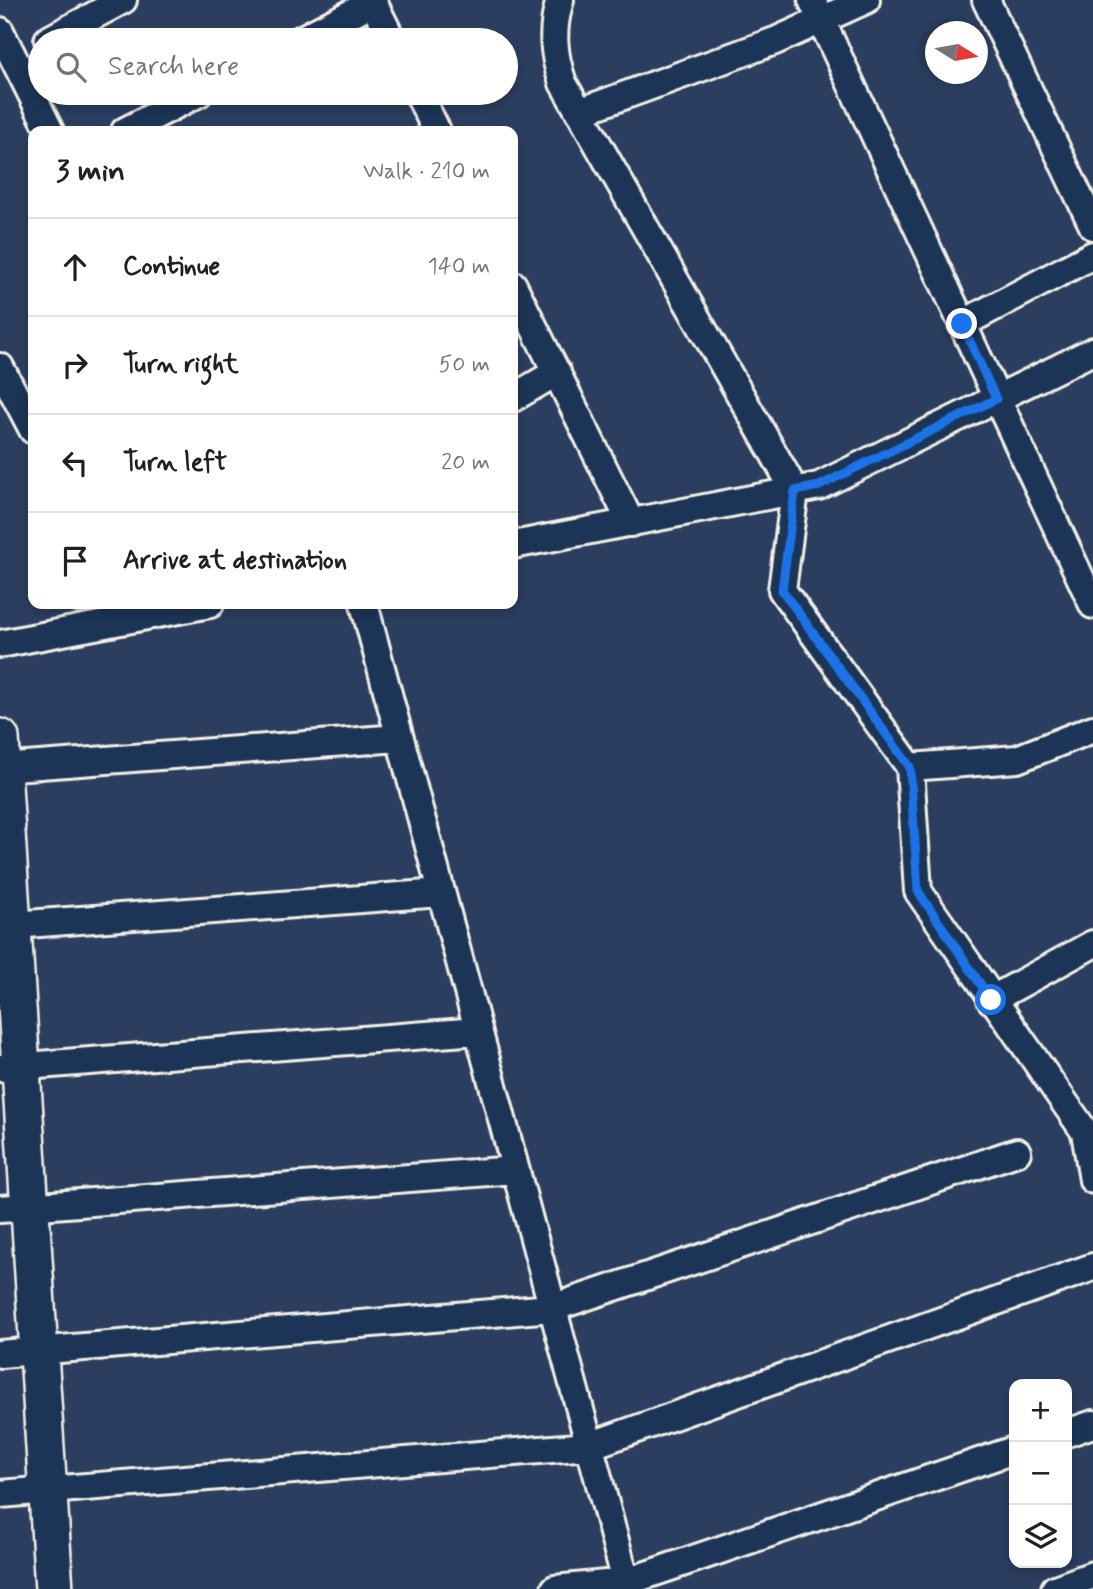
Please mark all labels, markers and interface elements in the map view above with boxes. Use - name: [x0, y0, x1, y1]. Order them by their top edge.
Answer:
- north arrow: [925, 21, 988, 84]
- search box: [28, 28, 518, 105]
- icon: search: [52, 48, 90, 86]
- text: Search here: [108, 50, 239, 84]
- text: 3 min: [56, 152, 125, 191]
- text: Walk · 210 m: [363, 157, 490, 187]
- icon: ahead: [56, 248, 94, 286]
- text: Continue: [123, 250, 220, 284]
- text: 140 m: [427, 252, 490, 282]
- route end: [946, 308, 977, 339]
- icon: right: [56, 346, 94, 384]
- text: Turn right: [123, 348, 239, 382]
- text: 50 m: [439, 350, 490, 380]
- icon: left: [56, 444, 94, 482]
- text: Turn left: [123, 446, 227, 480]
- text: 20 m: [441, 448, 490, 478]
- icon: arrive: [56, 542, 94, 580]
- text: Arrive at destination: [123, 544, 347, 578]
- route start: [975, 984, 1006, 1015]
- map controls: [1009, 1379, 1072, 1568]
- button: +: [1009, 1379, 1072, 1442]
- button: −: [1009, 1442, 1072, 1505]
- button: layers: [1009, 1505, 1072, 1568]

